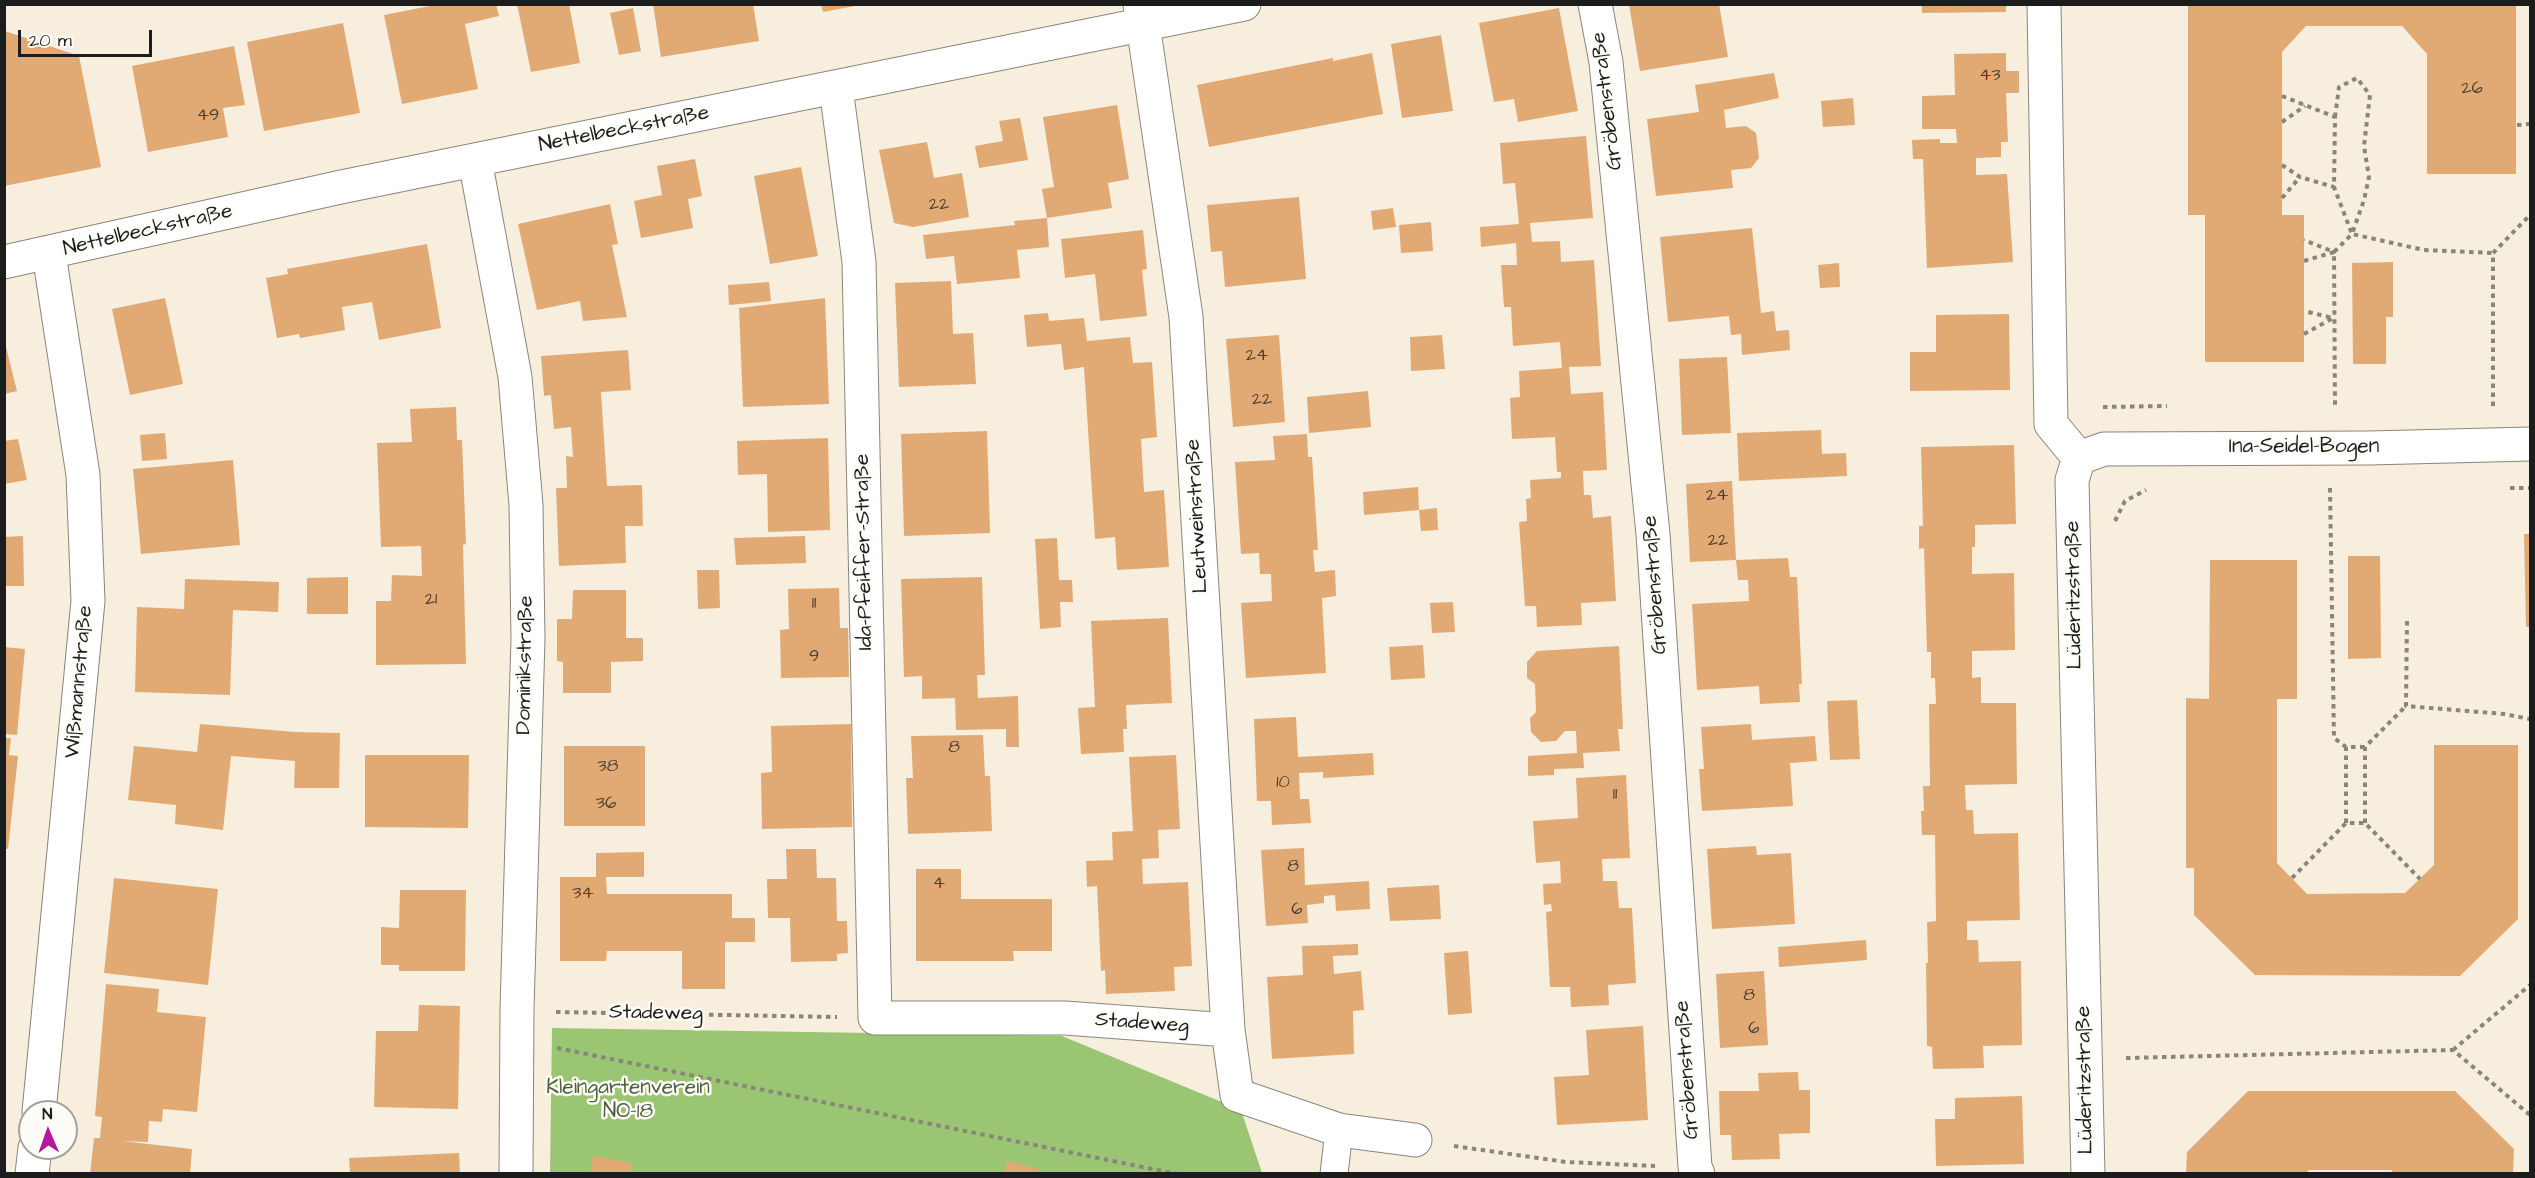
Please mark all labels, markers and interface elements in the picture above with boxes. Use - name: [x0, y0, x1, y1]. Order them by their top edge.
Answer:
- scale bar: [21, 18, 154, 56]
- text: 20 m: [29, 28, 72, 53]
- street label: Gröbenstraße: [1587, 30, 1629, 172]
- house number: 43: [1979, 65, 2001, 87]
- house number: 26: [2461, 78, 2483, 100]
- street label: Nettelbeckstraße: [537, 101, 711, 159]
- house number: 49: [197, 105, 219, 127]
- house number: 22: [929, 194, 949, 216]
- street label: Nettelbeckstraße: [61, 199, 235, 263]
- house number: 24: [1246, 345, 1268, 367]
- house number: 22: [1252, 389, 1272, 411]
- street label: Ina-Seidel-Bogen: [2229, 435, 2379, 461]
- street label: Leutweinstraße: [1181, 438, 1215, 594]
- street label: Ida-Pfeiffer-Straße: [851, 454, 879, 650]
- house number: 24: [1706, 485, 1728, 507]
- street label: Gröbenstraße: [1639, 515, 1673, 655]
- street label: Lüderitzstraße: [2061, 521, 2089, 669]
- house number: 22: [1708, 530, 1728, 552]
- house number: 21: [425, 589, 437, 611]
- house number: 11: [812, 593, 816, 615]
- street label: Dominikstraße: [512, 595, 540, 735]
- street label: Wißmannstraße: [61, 604, 99, 760]
- house number: 9: [809, 646, 819, 668]
- house number: 8: [948, 737, 960, 759]
- house number: 38: [598, 756, 618, 778]
- house number: 10: [1276, 772, 1290, 794]
- house number: 11: [1613, 784, 1617, 806]
- house number: 36: [596, 793, 616, 815]
- house number: 8: [1287, 856, 1299, 878]
- house number: 4: [933, 873, 945, 895]
- house number: 34: [572, 883, 594, 905]
- house number: 6: [1291, 899, 1303, 921]
- house number: 8: [1743, 985, 1755, 1007]
- street label: Gröbenstraße: [1671, 1000, 1705, 1140]
- street label: Stadeweg: [609, 1001, 703, 1027]
- street label: Lüderitzstraße: [2072, 1006, 2100, 1154]
- street label: Stadeweg: [1094, 1008, 1190, 1040]
- house number: 6: [1748, 1018, 1760, 1040]
- park label: Kleingartenverein NO-18: [546, 1076, 710, 1126]
- north arrow: [18, 1100, 78, 1160]
- text: N: [42, 1103, 53, 1125]

